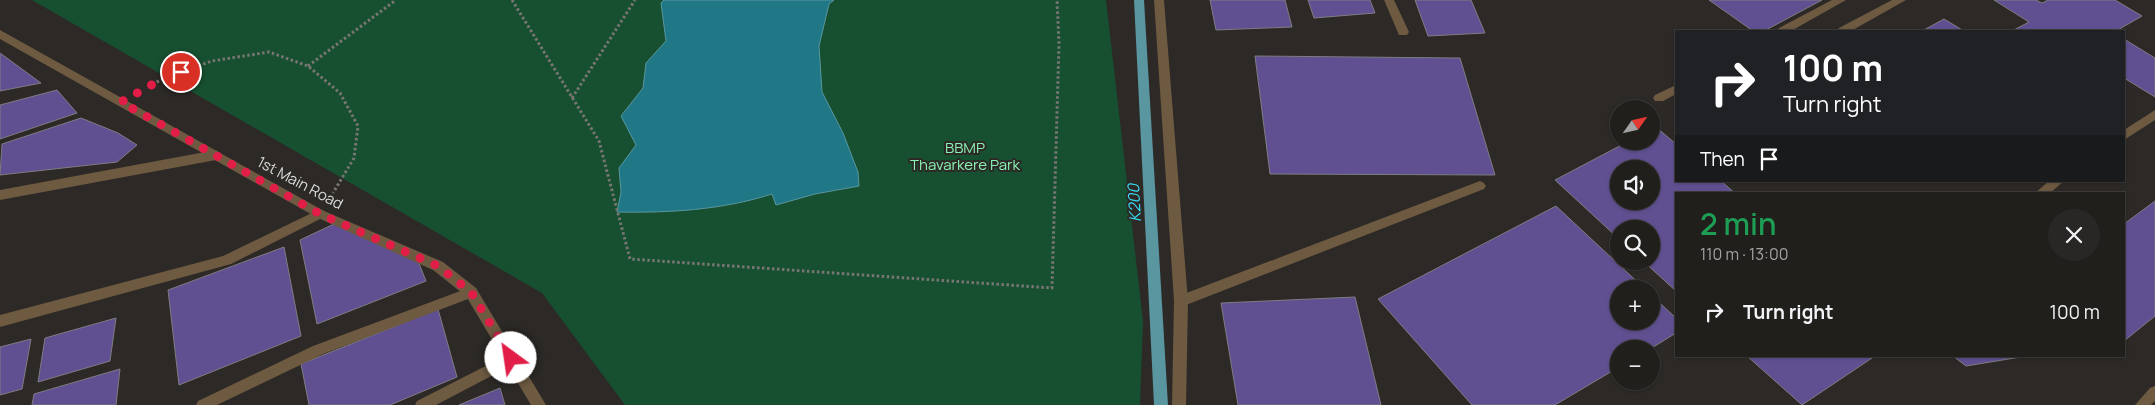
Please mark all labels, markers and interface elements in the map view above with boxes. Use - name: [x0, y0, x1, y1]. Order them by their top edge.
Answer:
- text: 100 m: [1783, 44, 1883, 92]
- icon: right: [1700, 50, 1765, 115]
- pin: [160, 51, 202, 93]
- icon: arrive: [167, 58, 195, 86]
- text: Turn right: [1783, 89, 1881, 119]
- north arrow: [1610, 100, 1660, 150]
- map controls: [1610, 100, 1660, 390]
- park label: BBMP Thavarkere Park: [910, 137, 1020, 175]
- icon: arrive: [1755, 145, 1783, 173]
- text: Then: [1700, 146, 1745, 172]
- street label: 1st Main Road: [254, 151, 347, 214]
- button: sound: [1610, 160, 1660, 210]
- water label: K200: [1122, 182, 1146, 223]
- text: 2 min: [1700, 203, 1776, 244]
- button: close: [2048, 209, 2100, 261]
- button: search: [1610, 220, 1660, 270]
- text: 110 m · 13:00: [1700, 243, 1788, 265]
- button: +: [1610, 280, 1660, 330]
- icon: right: [1700, 298, 1728, 326]
- text: Turn right: [1743, 299, 1833, 325]
- text: 100 m: [2049, 299, 2100, 325]
- position arrow: [484, 331, 536, 383]
- button: −: [1610, 340, 1660, 390]

